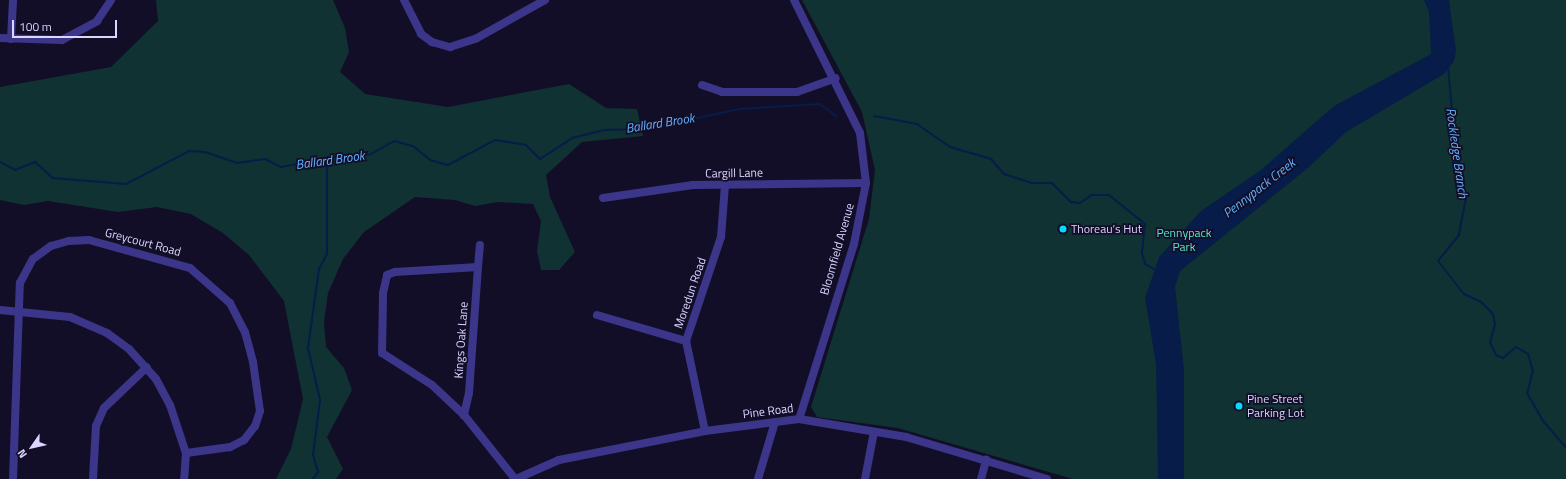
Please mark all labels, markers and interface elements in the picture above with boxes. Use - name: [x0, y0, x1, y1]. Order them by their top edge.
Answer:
- scale bar: [14, 12, 119, 38]
- text: 100 m: [19, 17, 52, 36]
- water label: Rockledge Branch: [1443, 107, 1471, 199]
- water label: Ballard Brook: [624, 110, 696, 136]
- water label: Ballard Brook: [295, 147, 365, 173]
- water label: Pennypack Creek: [1220, 155, 1298, 221]
- street label: Cargill Lane: [705, 165, 763, 181]
- street label: Bloomfield Avenue: [817, 201, 857, 297]
- place label: Thoreau’s Hut: [1071, 222, 1142, 236]
- marker: Thoreau’s Hut: [1058, 224, 1068, 234]
- street label: Greycourt Road: [104, 225, 182, 259]
- park label: Pennypack Park: [1156, 226, 1212, 254]
- street label: Moredun Road: [671, 256, 709, 330]
- street label: Kings Oak Lane: [451, 301, 471, 379]
- place label: Pine Street Parking Lot: [1247, 392, 1304, 420]
- street label: Pine Road: [742, 401, 794, 421]
- marker: Pine Street Parking Lot: [1234, 401, 1244, 411]
- north arrow: [12, 427, 52, 467]
- text: N: [13, 446, 31, 461]

